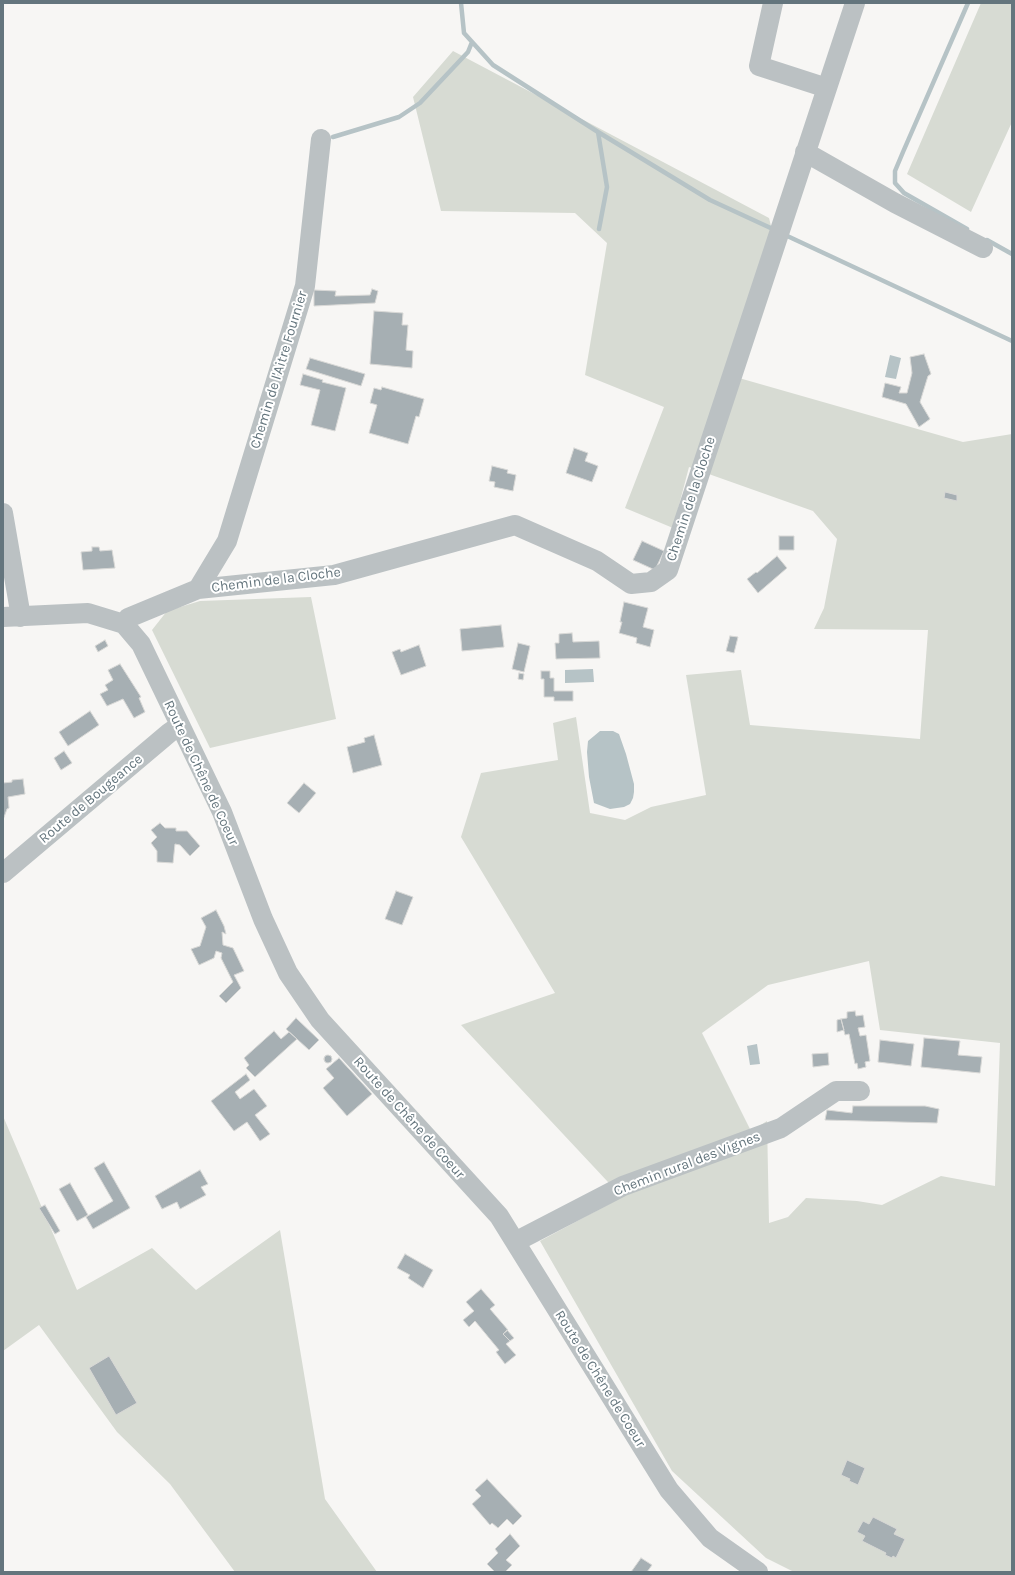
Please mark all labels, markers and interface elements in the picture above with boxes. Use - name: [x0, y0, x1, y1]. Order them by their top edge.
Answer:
- street label: Chemin de l'Aitre Fournier: [247, 289, 311, 451]
- street label: Chemin de la Cloche: [663, 435, 719, 563]
- street label: Chemin de la Cloche: [210, 564, 342, 596]
- street label: Route de Chêne de Coeur: [160, 698, 242, 848]
- street label: Route de Bougeance: [36, 751, 146, 847]
- street label: Route de Chêne de Coeur: [350, 1054, 468, 1182]
- street label: Chemin rural des Vignes: [611, 1128, 763, 1200]
- street label: Route de Chêne de Coeur: [551, 1307, 649, 1451]

